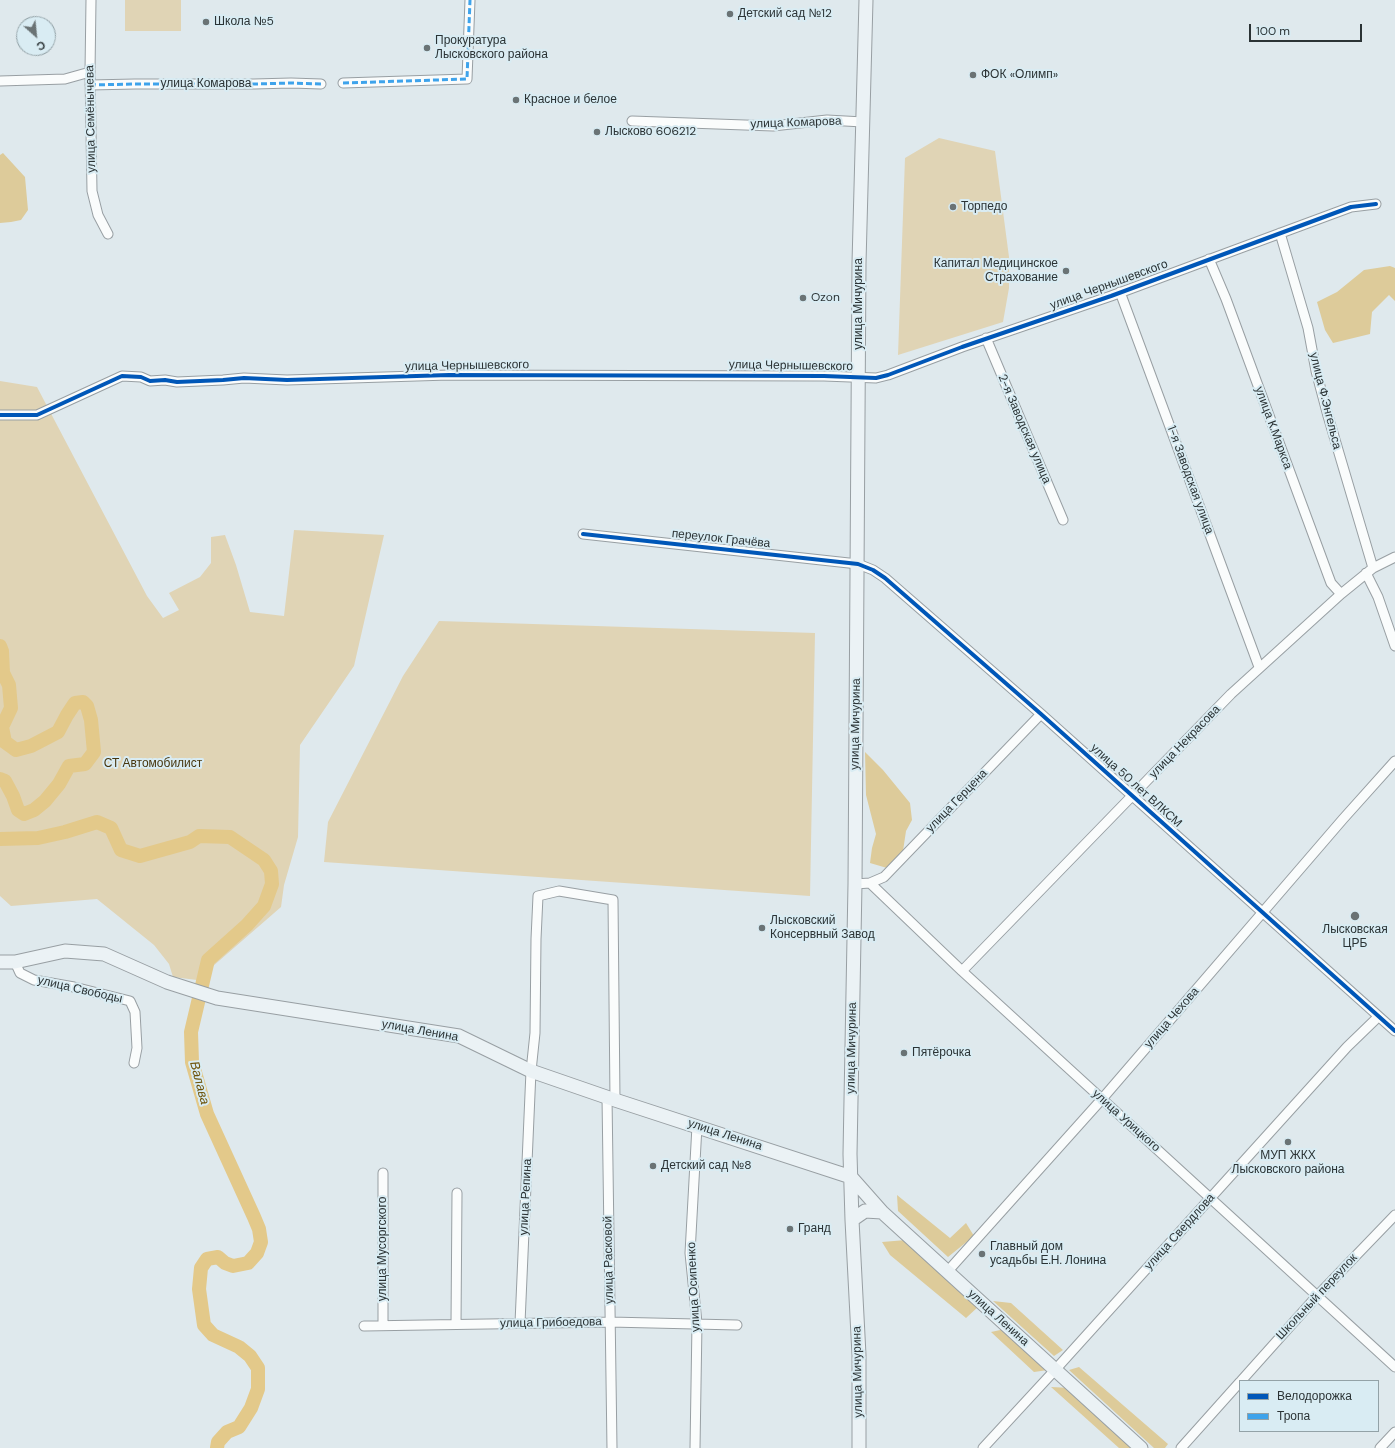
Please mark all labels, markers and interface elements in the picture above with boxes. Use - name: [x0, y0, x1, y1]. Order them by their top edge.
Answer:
- place label: Детский сад №12: [738, 7, 832, 21]
- marker: Детский сад №12: [725, 9, 735, 19]
- place label: Школа №5: [214, 15, 274, 29]
- north arrow: [16, 16, 56, 56]
- scale bar: [1251, 16, 1364, 42]
- marker: Школа №5: [201, 17, 211, 27]
- text: 100 m: [1256, 23, 1290, 39]
- place label: Прокуратура Лысковского района: [435, 34, 548, 62]
- text: С: [34, 38, 48, 54]
- marker: Прокуратура Лысковского района: [422, 43, 432, 53]
- street label: улица Семёнычева: [83, 65, 99, 173]
- place label: ФОК «Олимп»: [981, 68, 1058, 82]
- marker: ФОК «Олимп»: [968, 70, 978, 80]
- street label: улица Комарова: [160, 77, 252, 91]
- place label: Красное и белое: [524, 93, 617, 107]
- marker: Красное и белое: [511, 95, 521, 105]
- street label: улица Комарова: [750, 114, 842, 132]
- place label: Лысково 606212: [605, 125, 696, 139]
- marker: Лысково 606212: [592, 127, 602, 137]
- place label: Торпедо: [961, 200, 1007, 214]
- marker: Торпедо: [948, 202, 958, 212]
- place label: Капитал Медицинское Страхование: [934, 257, 1058, 285]
- street label: улица Чернышевского: [1048, 257, 1170, 313]
- street label: улица Мичурина: [852, 258, 866, 350]
- marker: Капитал Медицинское Страхование: [1061, 266, 1071, 276]
- place label: Ozon: [811, 291, 840, 305]
- marker: Ozon: [798, 293, 808, 303]
- street label: улица Ф.Энгельса: [1306, 351, 1344, 451]
- street label: улица Чернышевского: [405, 358, 529, 374]
- street label: улица Чернышевского: [729, 358, 853, 374]
- street label: 2-я Заводская улица: [994, 372, 1054, 486]
- street label: улица К.Маркса: [1251, 385, 1295, 471]
- street label: 1-я Заводская улица: [1164, 424, 1216, 536]
- street label: переулок Грачёва: [671, 527, 771, 551]
- street label: улица Мичурина: [848, 678, 864, 770]
- street label: улица Некрасова: [1147, 703, 1223, 781]
- street label: улица 50 лет ВЛКСМ: [1087, 741, 1185, 831]
- park label: СТ Автомобилист: [104, 757, 202, 771]
- street label: улица Герцена: [923, 767, 991, 835]
- marker: Лысковская ЦРБ: [1349, 910, 1361, 922]
- place label: Лысковский Консервный Завод: [770, 914, 875, 942]
- marker: Лысковский Консервный Завод: [757, 923, 767, 933]
- place label: Лысковская ЦРБ: [1322, 923, 1388, 951]
- street label: улица Свободы: [36, 973, 124, 1007]
- street label: улица Чехова: [1142, 985, 1202, 1051]
- street label: улица Мичурина: [844, 1002, 860, 1094]
- street label: улица Ленина: [381, 1017, 459, 1045]
- place label: Пятёрочка: [912, 1046, 971, 1060]
- marker: Пятёрочка: [899, 1048, 909, 1058]
- water label: Валава: [186, 1060, 212, 1106]
- street label: улица Урицкого: [1089, 1087, 1163, 1155]
- street label: улица Ленина: [686, 1116, 764, 1154]
- marker: МУП ЖКХ Лысковского района: [1283, 1137, 1293, 1147]
- place label: МУП ЖКХ Лысковского района: [1232, 1149, 1344, 1177]
- street label: улица Репина: [517, 1158, 535, 1236]
- place label: Детский сад №8: [661, 1159, 752, 1173]
- marker: Детский сад №8: [648, 1161, 658, 1171]
- street label: улица Свердлова: [1142, 1191, 1218, 1273]
- street label: улица Мусоргского: [376, 1197, 390, 1301]
- street label: улица Расковой: [601, 1216, 617, 1304]
- place label: Гранд: [798, 1222, 831, 1236]
- marker: Гранд: [785, 1224, 795, 1234]
- place label: Главный дом усадьбы Е.Н. Лонина: [990, 1240, 1106, 1268]
- street label: улица Осипенко: [684, 1242, 704, 1332]
- marker: Главный дом усадьбы Е.Н. Лонина: [977, 1249, 987, 1259]
- street label: Школьный переулок: [1273, 1251, 1361, 1343]
- street label: улица Ленина: [964, 1287, 1032, 1349]
- street label: улица Грибоедова: [500, 1315, 602, 1331]
- street label: улица Мичурина: [850, 1326, 866, 1418]
- legend: [1239, 1380, 1379, 1432]
- text: Велодорожка: [1277, 1388, 1352, 1404]
- text: Тропа: [1277, 1408, 1310, 1424]

